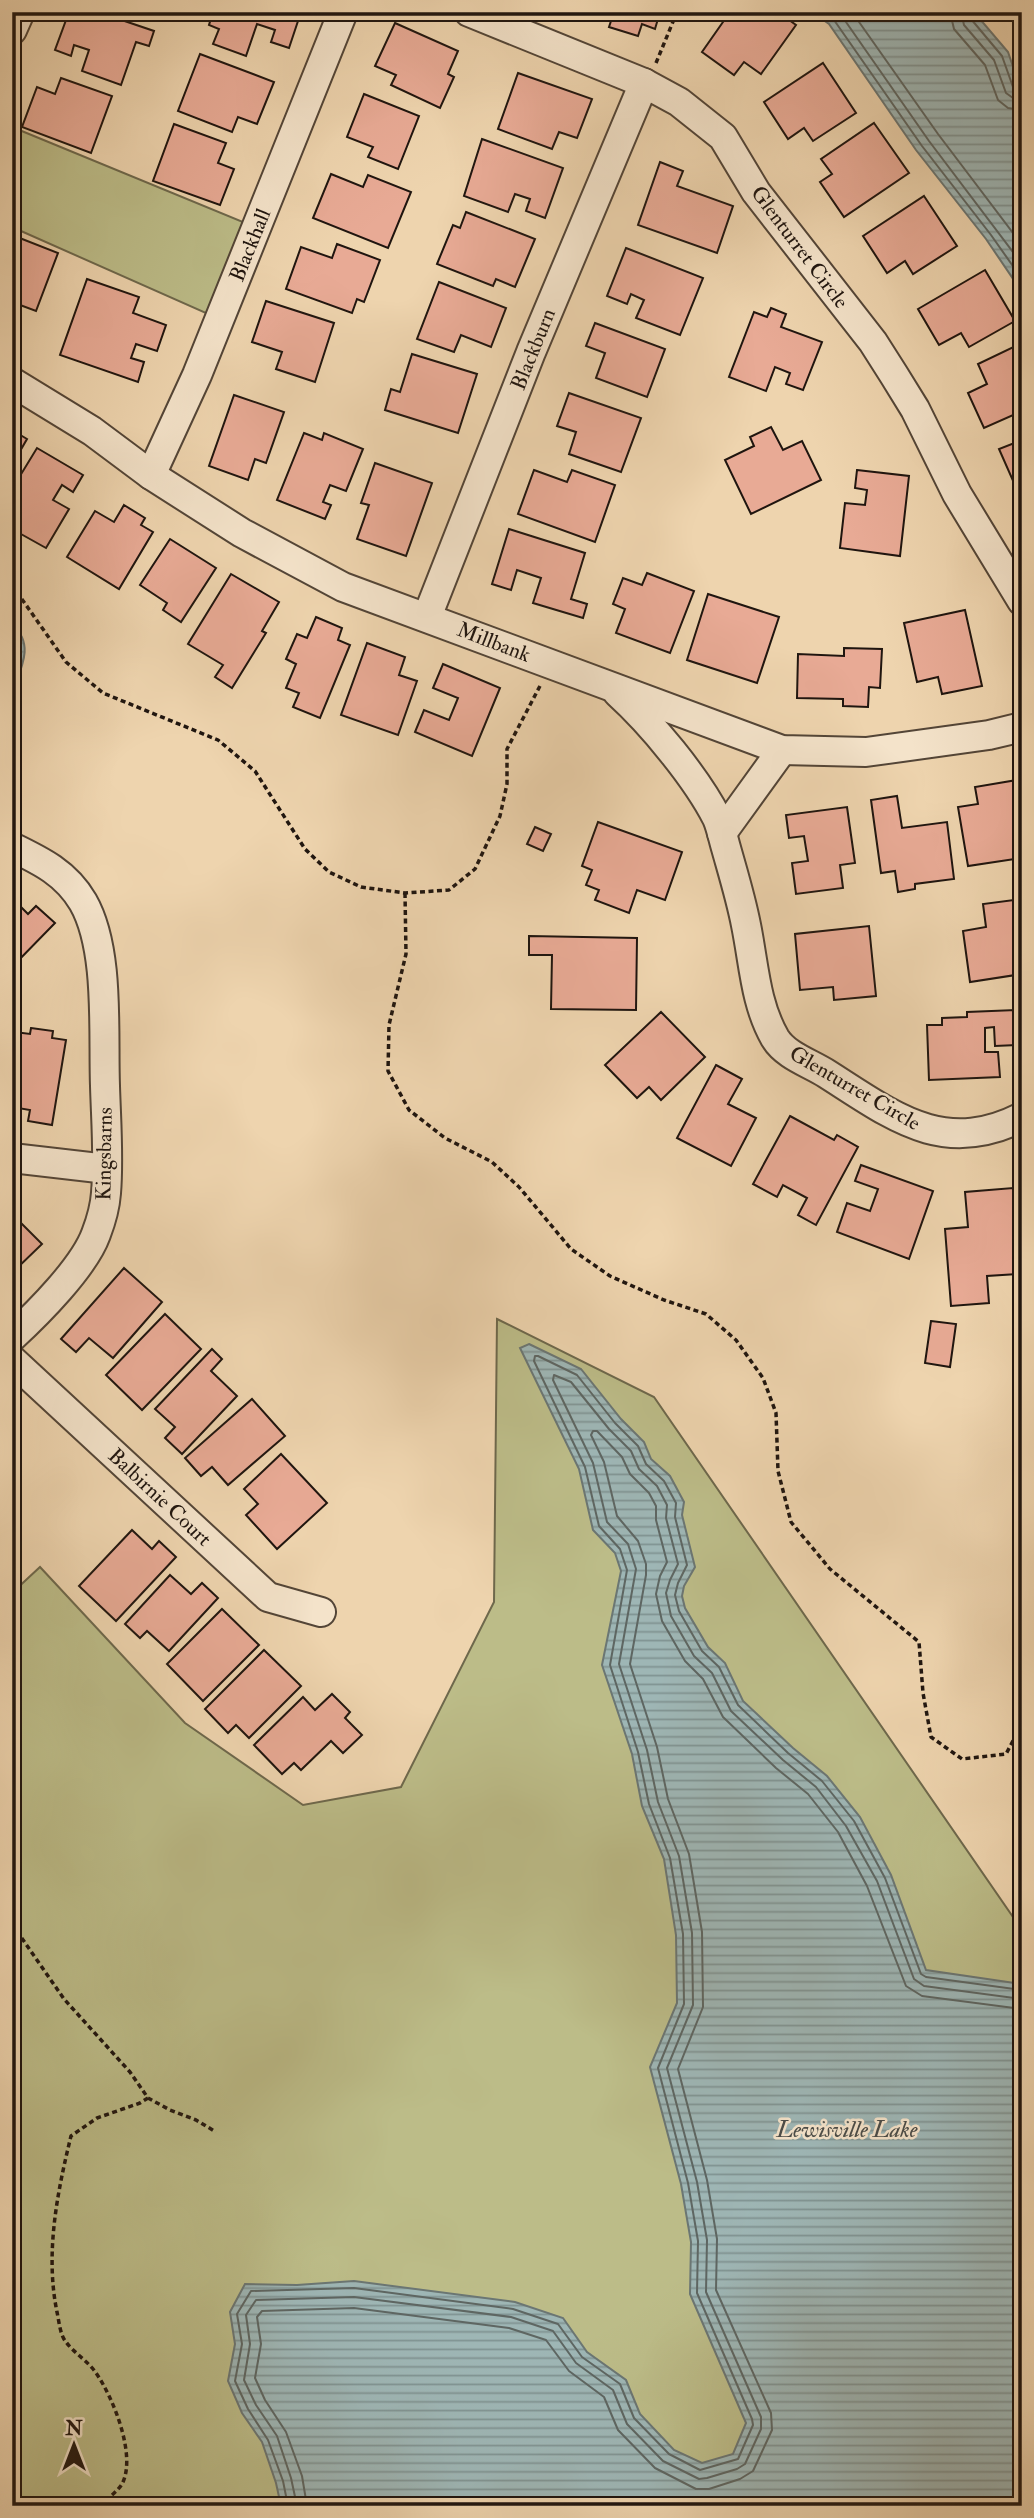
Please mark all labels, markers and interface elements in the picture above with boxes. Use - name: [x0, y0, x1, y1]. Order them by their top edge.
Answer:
- street label: Glenturret Circle: [745, 181, 855, 314]
- street label: Blackhall: [224, 204, 278, 286]
- street label: Blackburn: [505, 304, 562, 394]
- street label: Millbank: [453, 616, 534, 669]
- street label: Glenturret Circle: [784, 1040, 925, 1137]
- street label: Kingsbarns: [90, 1107, 119, 1201]
- street label: Balbirnie Court: [102, 1443, 217, 1552]
- water label: Lewisville Lake: [776, 2115, 918, 2144]
- north arrow: [38, 2410, 108, 2480]
- text: N: [64, 2417, 83, 2441]

